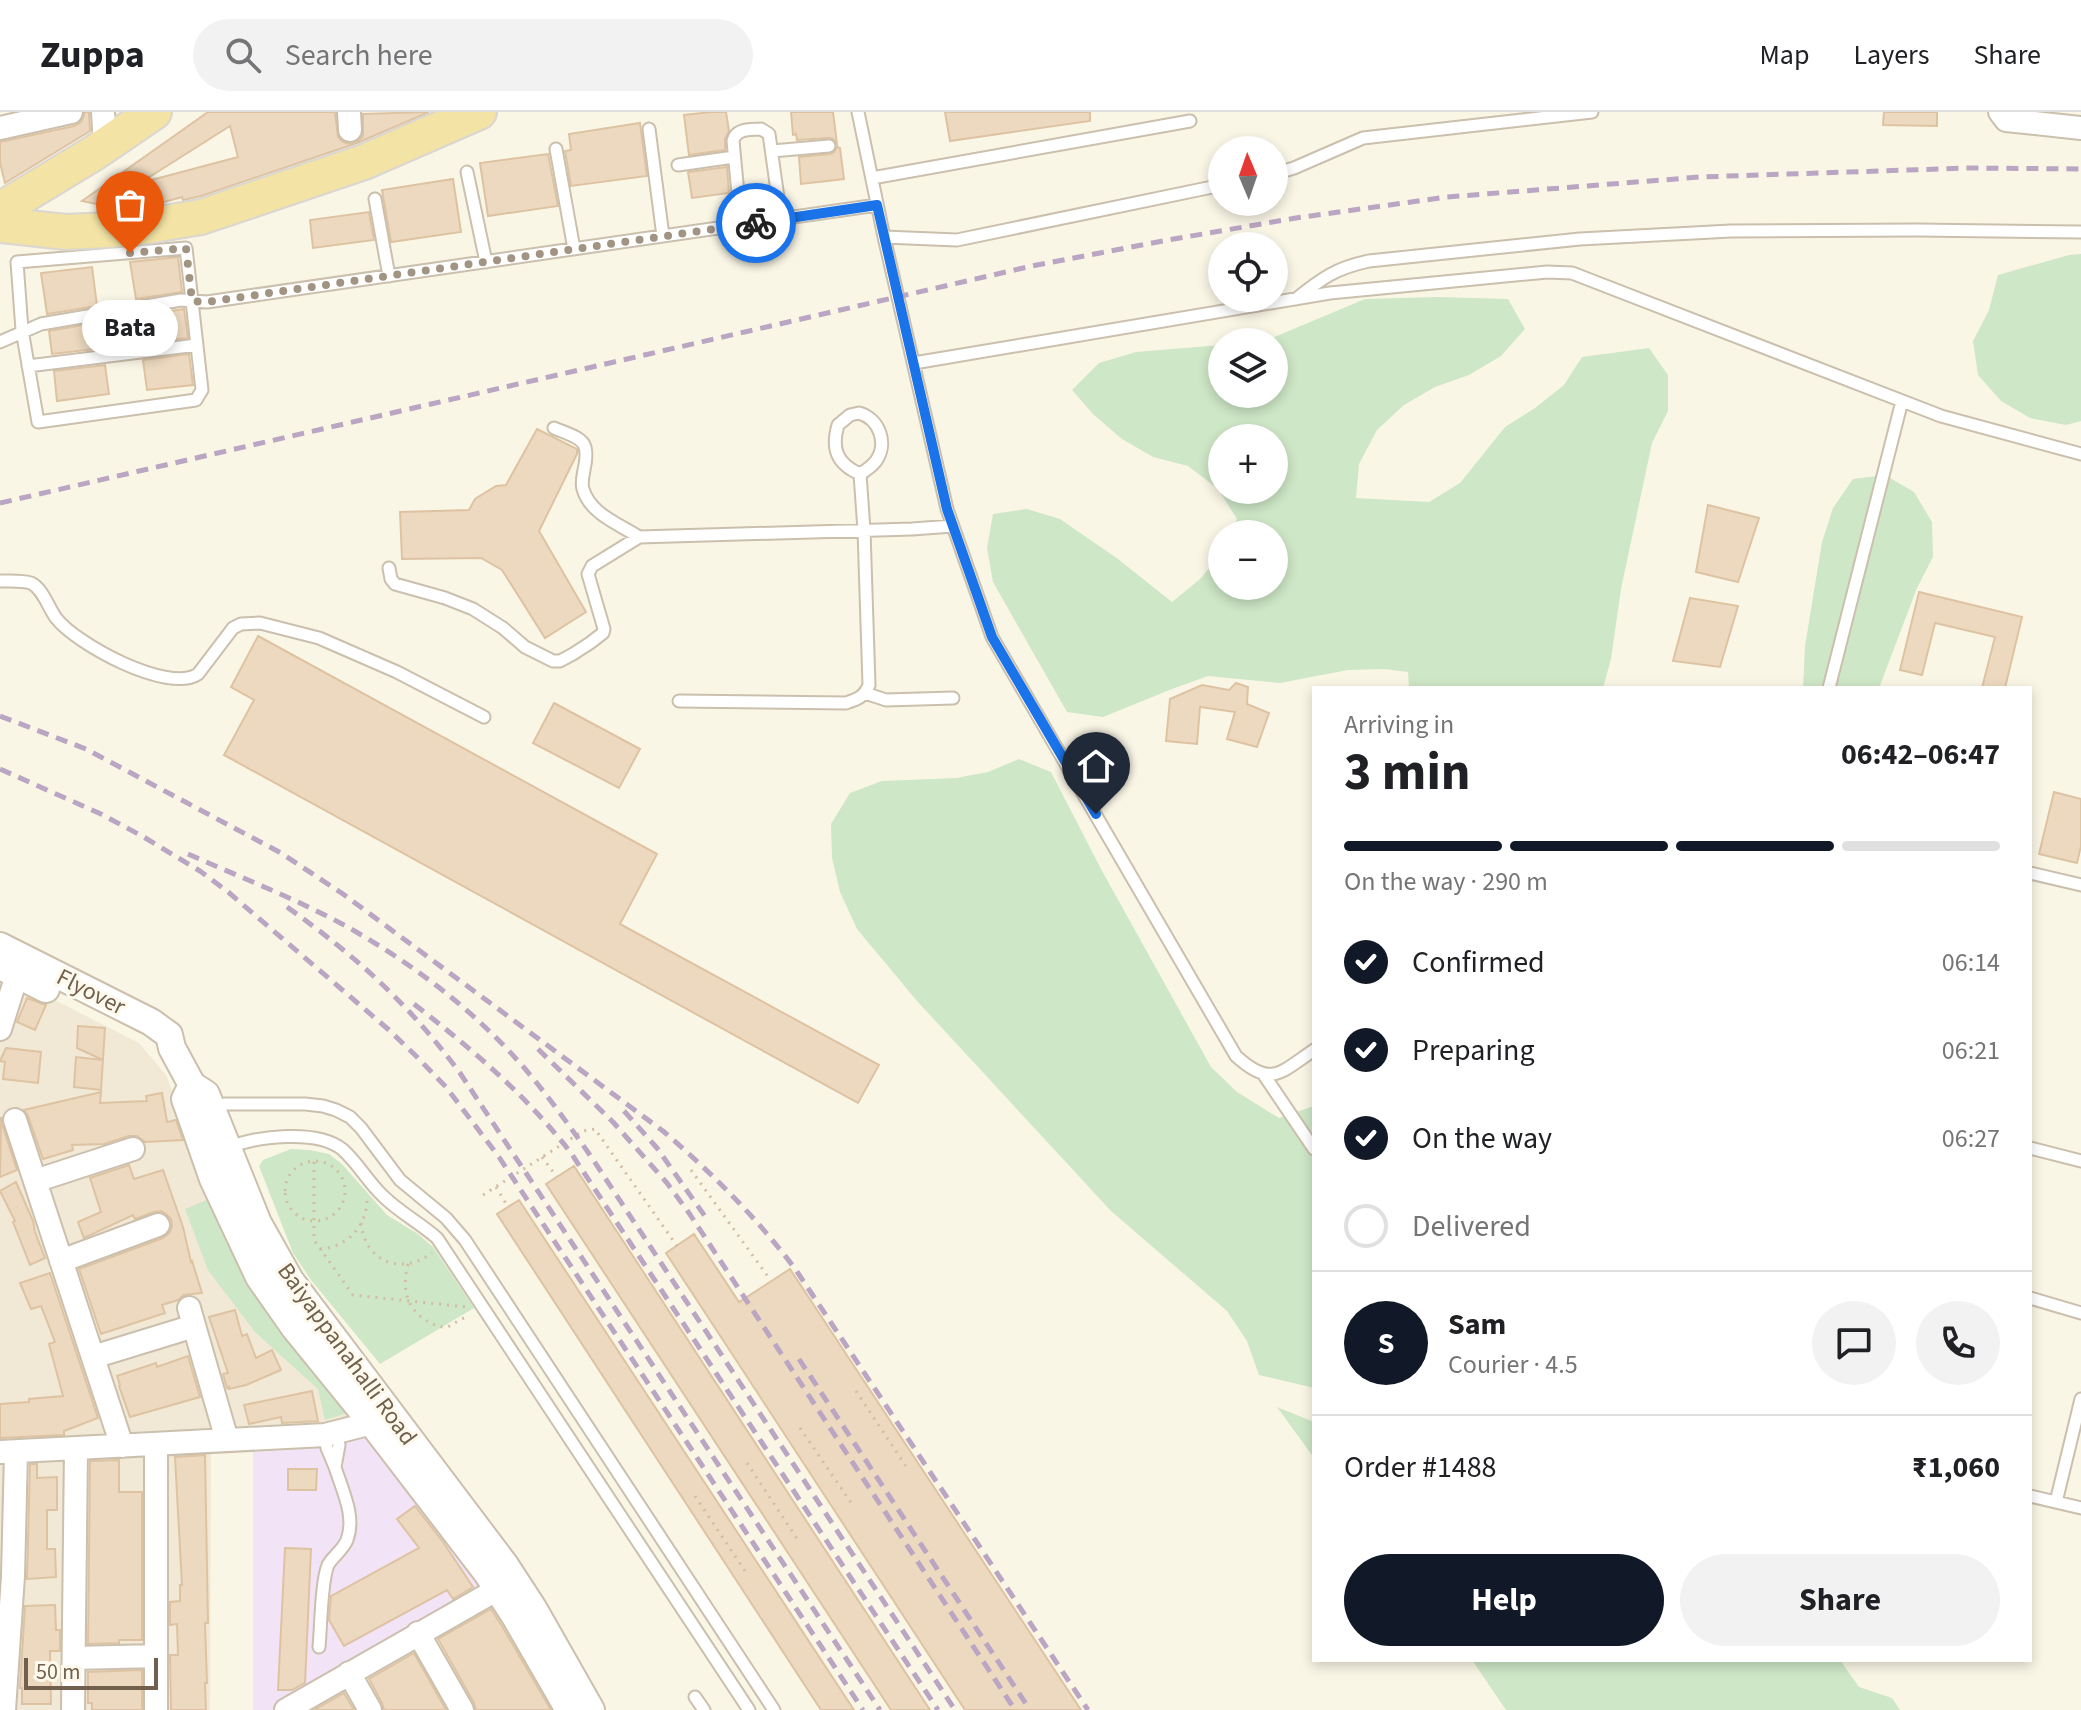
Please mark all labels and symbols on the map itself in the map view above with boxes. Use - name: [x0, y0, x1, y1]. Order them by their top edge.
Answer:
- north arrow: [1208, 136, 1288, 216]
- pin: [96, 171, 164, 253]
- courier: [716, 183, 796, 263]
- callout: Bata: [82, 301, 178, 357]
- pin: [1062, 732, 1130, 814]
- street label: Flyover: [50, 960, 132, 1025]
- street label: Baiyappanahalli Road: [269, 1255, 425, 1453]
- scale bar: [24, 1654, 158, 1690]

